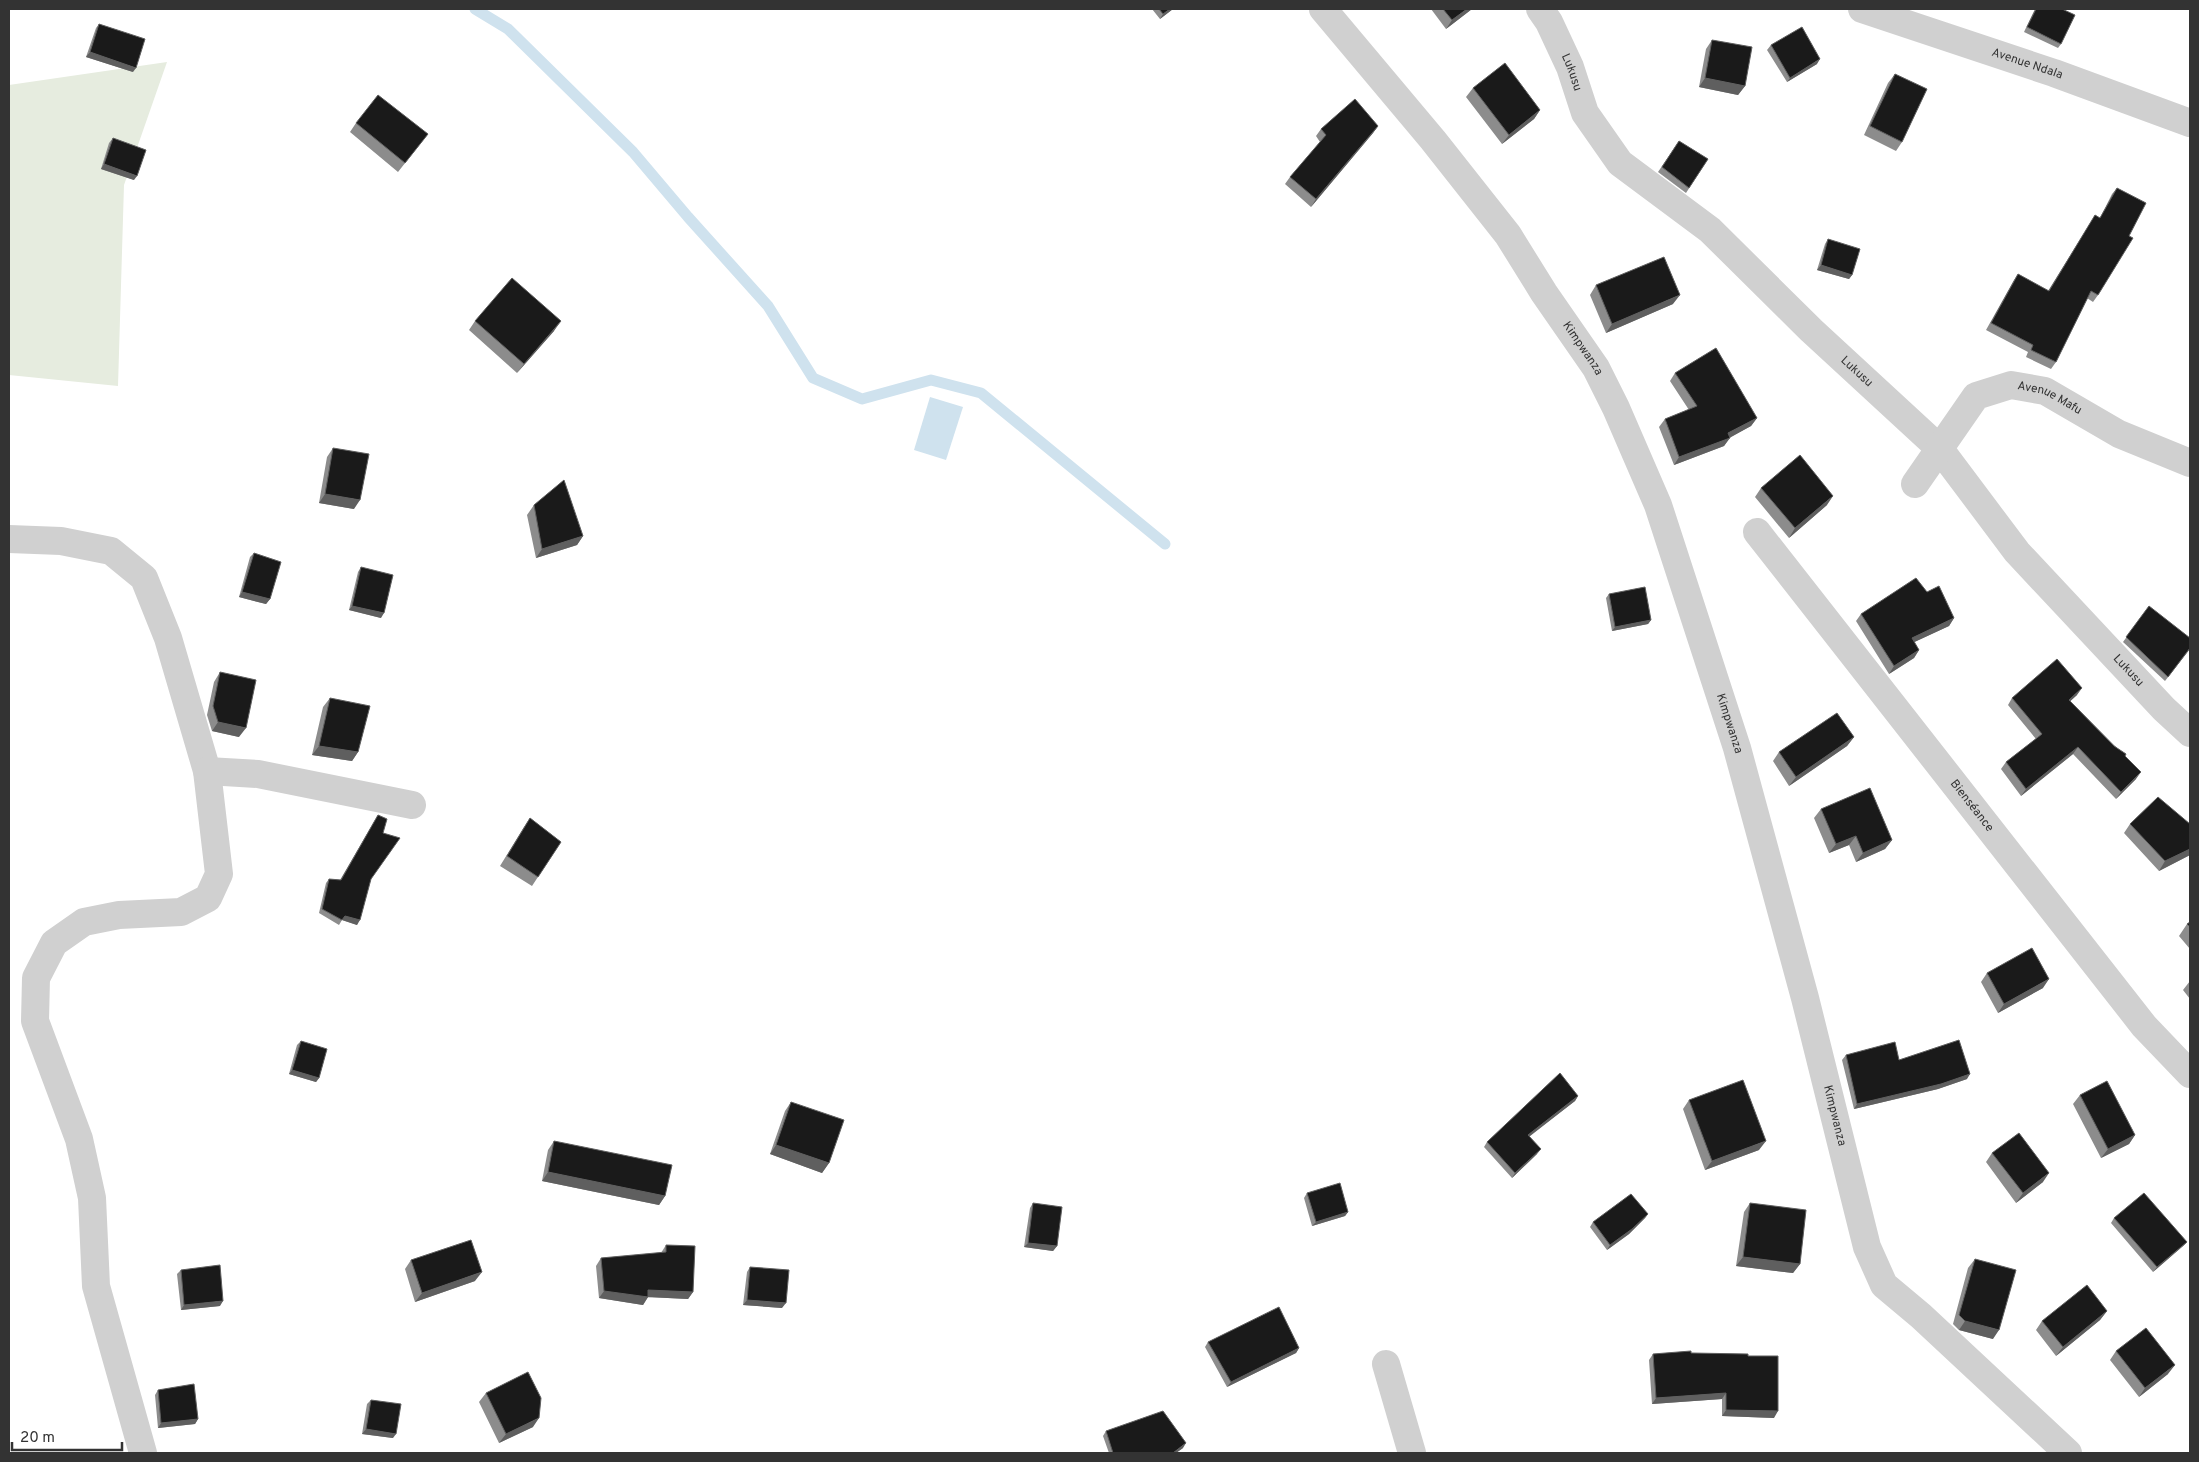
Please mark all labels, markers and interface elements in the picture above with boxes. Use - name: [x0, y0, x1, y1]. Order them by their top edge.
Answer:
- street label: Avenue Ndala: [1989, 45, 2065, 83]
- street label: Lukusu: [1557, 51, 1585, 93]
- street label: Kimpwanza: [1558, 319, 1606, 378]
- street label: Lukusu: [1837, 353, 1876, 391]
- street label: Avenue Mafu: [2016, 378, 2085, 419]
- street label: Lukusu: [2109, 651, 2147, 690]
- street label: Kimpwanza: [1712, 692, 1746, 755]
- street label: Bienséance: [1946, 777, 1997, 835]
- street label: Kimpwanza: [1819, 1084, 1850, 1148]
- scale bar: [12, 1420, 122, 1452]
- text: 20 m: [20, 1429, 55, 1448]

